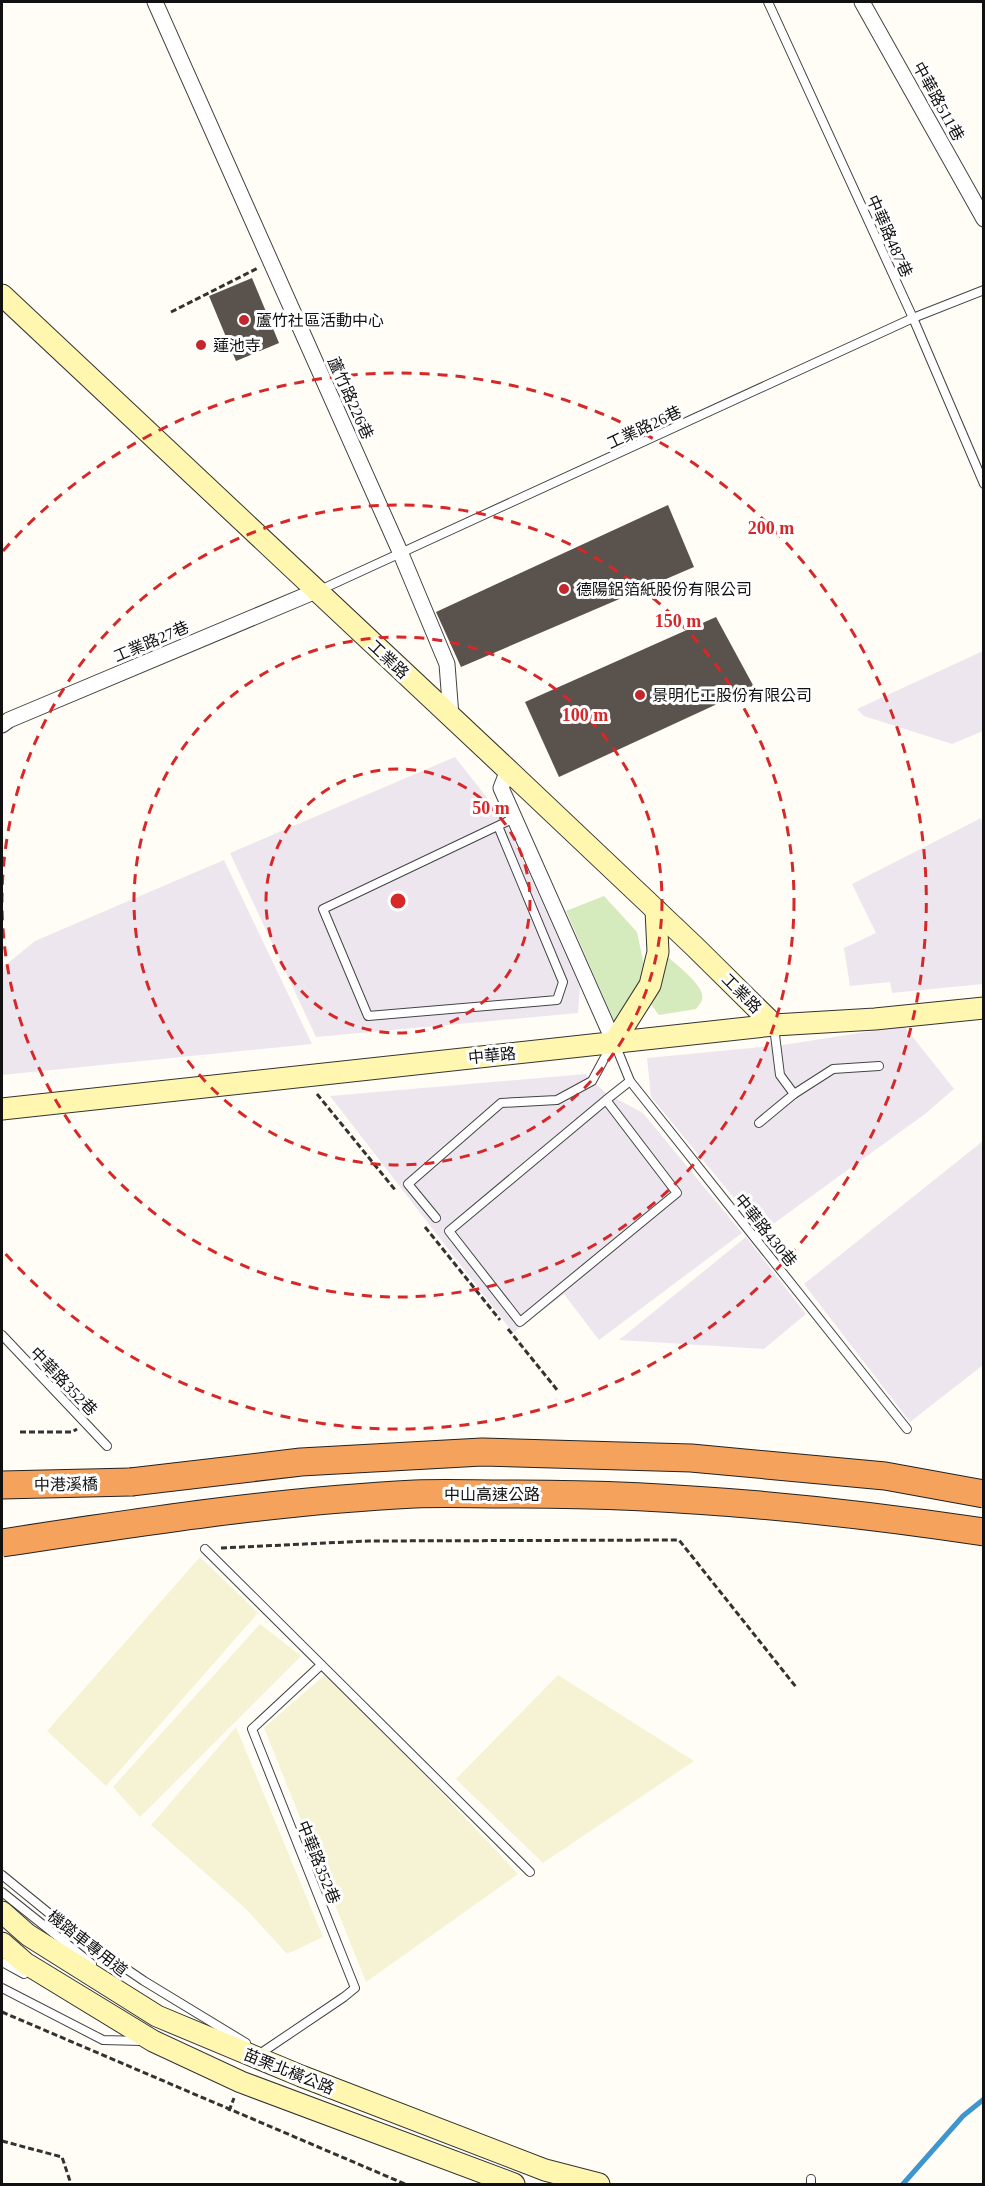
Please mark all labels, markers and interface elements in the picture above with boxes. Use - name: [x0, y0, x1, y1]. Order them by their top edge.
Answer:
- street label: 中華路511巷: [910, 59, 967, 144]
- street label: 中華路487巷: [864, 193, 915, 280]
- place label: 蘆竹社區活動中心: [256, 312, 384, 329]
- marker: 蘆竹社區活動中心: [237, 313, 251, 327]
- place label: 蓮池寺: [213, 337, 261, 354]
- marker: 蓮池寺: [194, 338, 208, 352]
- street label: 蘆竹路226巷: [325, 355, 376, 442]
- street label: 工業路26巷: [604, 403, 684, 452]
- text: 200 m: [748, 518, 794, 538]
- place label: 德陽鋁箔紙股份有限公司: [576, 581, 752, 598]
- marker: 德陽鋁箔紙股份有限公司: [557, 582, 571, 596]
- text: 150 m: [655, 611, 701, 631]
- street label: 工業路27巷: [111, 618, 191, 665]
- street label: 工業路: [365, 637, 412, 682]
- place label: 景明化工股份有限公司: [652, 687, 812, 704]
- marker: 景明化工股份有限公司: [633, 688, 647, 702]
- text: 100 m: [562, 705, 608, 725]
- text: 50 m: [472, 798, 510, 818]
- centre of rings: [388, 891, 408, 911]
- street label: 工業路: [719, 970, 765, 1016]
- street label: 中華路: [467, 1045, 517, 1066]
- street label: 中華路430巷: [731, 1191, 800, 1270]
- street label: 中華路352巷: [27, 1344, 100, 1419]
- street label: 中港溪橋: [34, 1475, 98, 1494]
- street label: 中山高速公路: [444, 1486, 540, 1503]
- street label: 中華路352巷: [294, 1818, 343, 1906]
- street label: 機踏車專用道: [45, 1907, 131, 1980]
- street label: 苗栗北橫公路: [241, 2046, 337, 2097]

